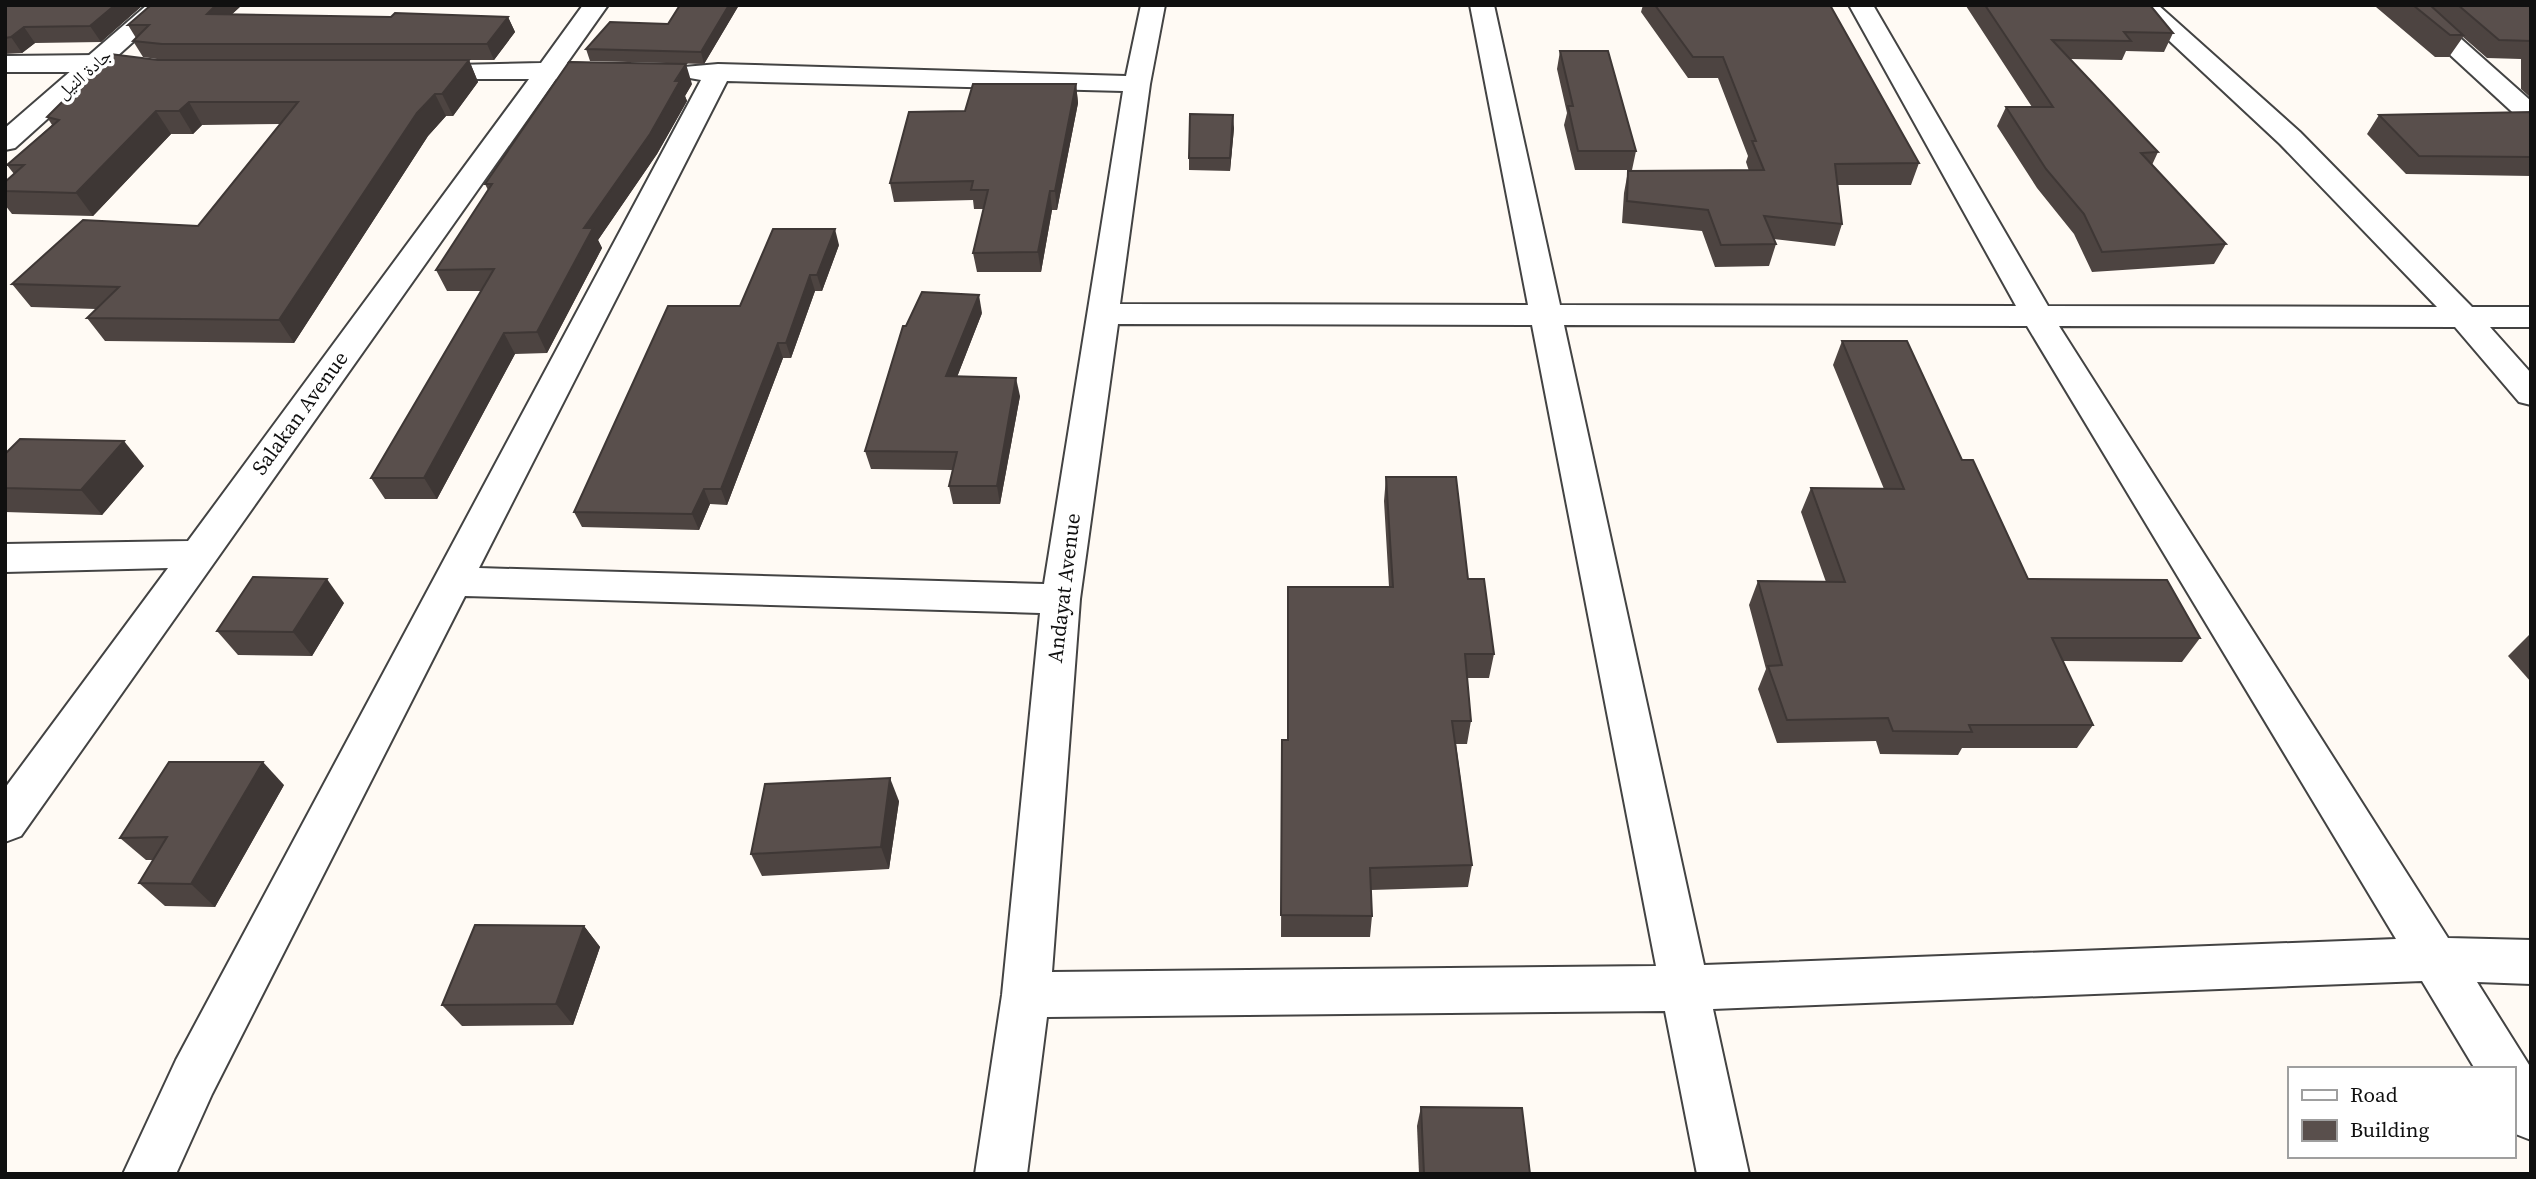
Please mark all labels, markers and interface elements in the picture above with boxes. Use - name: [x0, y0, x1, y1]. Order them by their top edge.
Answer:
- street label: جادة النيل: [51, 43, 117, 105]
- street label: Salakan Avenue: [245, 345, 354, 481]
- street label: Andayat Avenue: [1040, 511, 1087, 664]
- legend: [2288, 1067, 2515, 1158]
- text: Road: [2350, 1080, 2398, 1109]
- text: Building: [2350, 1115, 2429, 1144]

